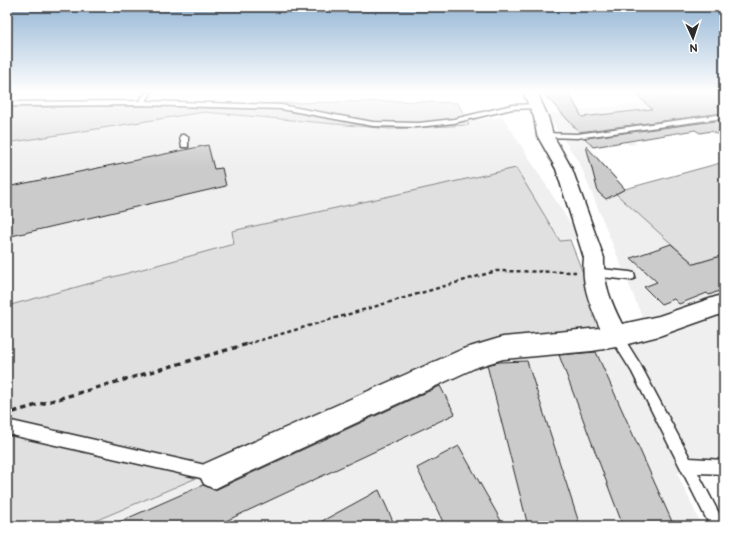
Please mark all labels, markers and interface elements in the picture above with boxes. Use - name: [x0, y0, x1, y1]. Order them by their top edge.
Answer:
- north arrow: [673, 18, 713, 58]
- text: N: [689, 41, 698, 54]

